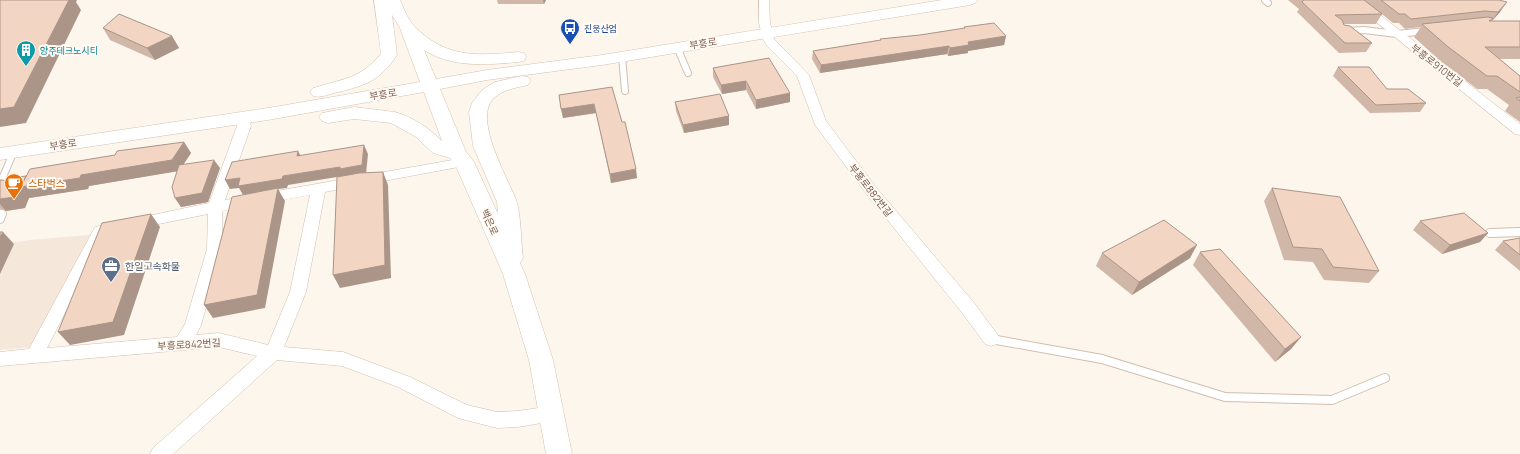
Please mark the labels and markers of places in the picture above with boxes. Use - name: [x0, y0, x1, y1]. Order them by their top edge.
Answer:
- bus stop icon: 진웅산업: [559, 17, 581, 45]
- place label: 진웅산업: [584, 22, 617, 35]
- building icon: 양주테크노시티: [15, 39, 37, 67]
- place label: 양주테크노시티: [40, 44, 98, 57]
- cafe icon: 스타벅스: [3, 172, 25, 200]
- place label: 스타벅스: [28, 176, 65, 190]
- office icon: 한일고속화물: [100, 255, 122, 283]
- place label: 한일고속화물: [125, 259, 180, 273]

